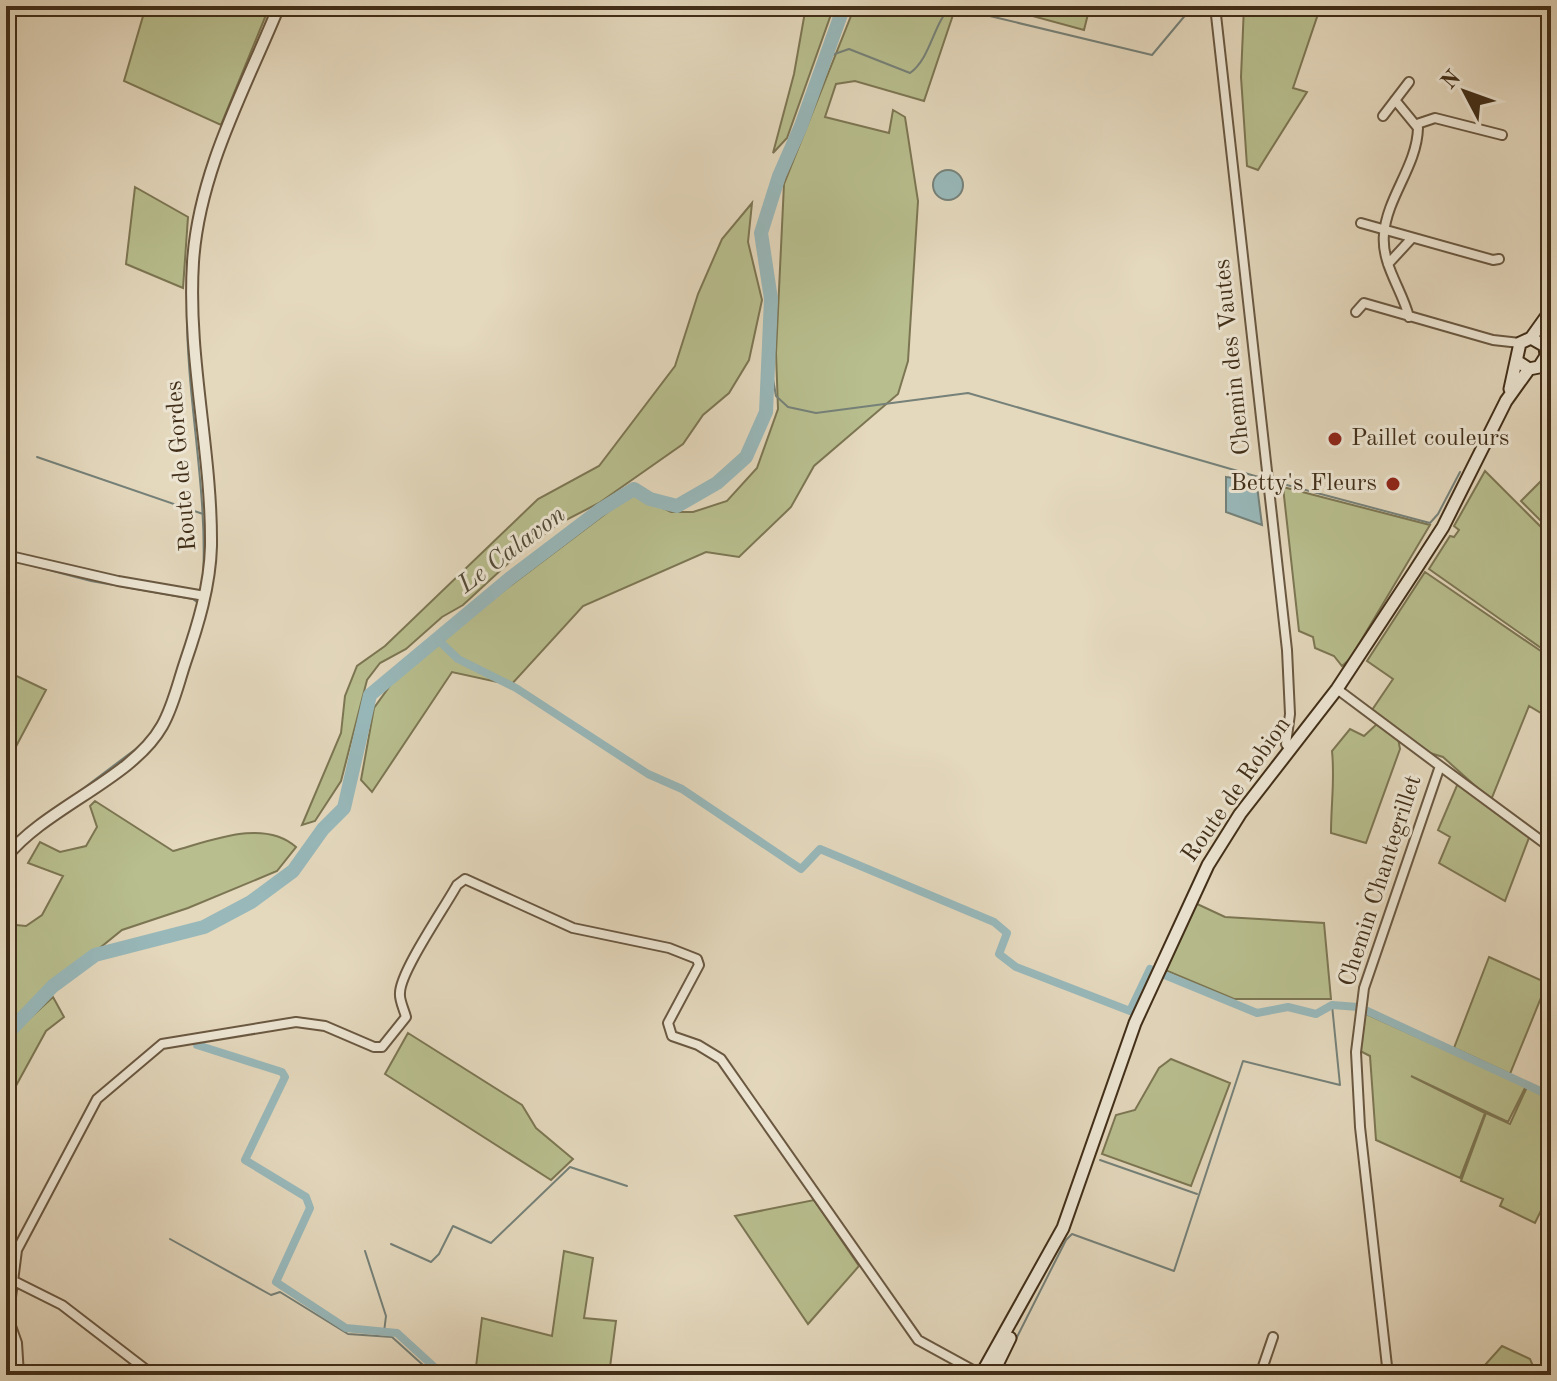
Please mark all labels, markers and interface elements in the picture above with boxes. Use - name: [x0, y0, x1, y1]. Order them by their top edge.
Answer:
- north arrow: [1425, 52, 1505, 132]
- text: N: [1438, 66, 1465, 94]
- street label: Chemin des Vautes: [1211, 258, 1255, 456]
- street label: Route de Gordes: [163, 380, 201, 552]
- place label: Paillet couleurs: [1351, 427, 1510, 451]
- marker: Paillet couleurs: [1326, 430, 1344, 448]
- place label: Betty's Fleurs: [1230, 472, 1377, 496]
- marker: Betty's Fleurs: [1384, 475, 1402, 493]
- water label: Le Calavon: [453, 501, 571, 599]
- street label: Route de Robion: [1178, 713, 1296, 867]
- street label: Chemin Chantegrillet: [1336, 772, 1426, 990]

